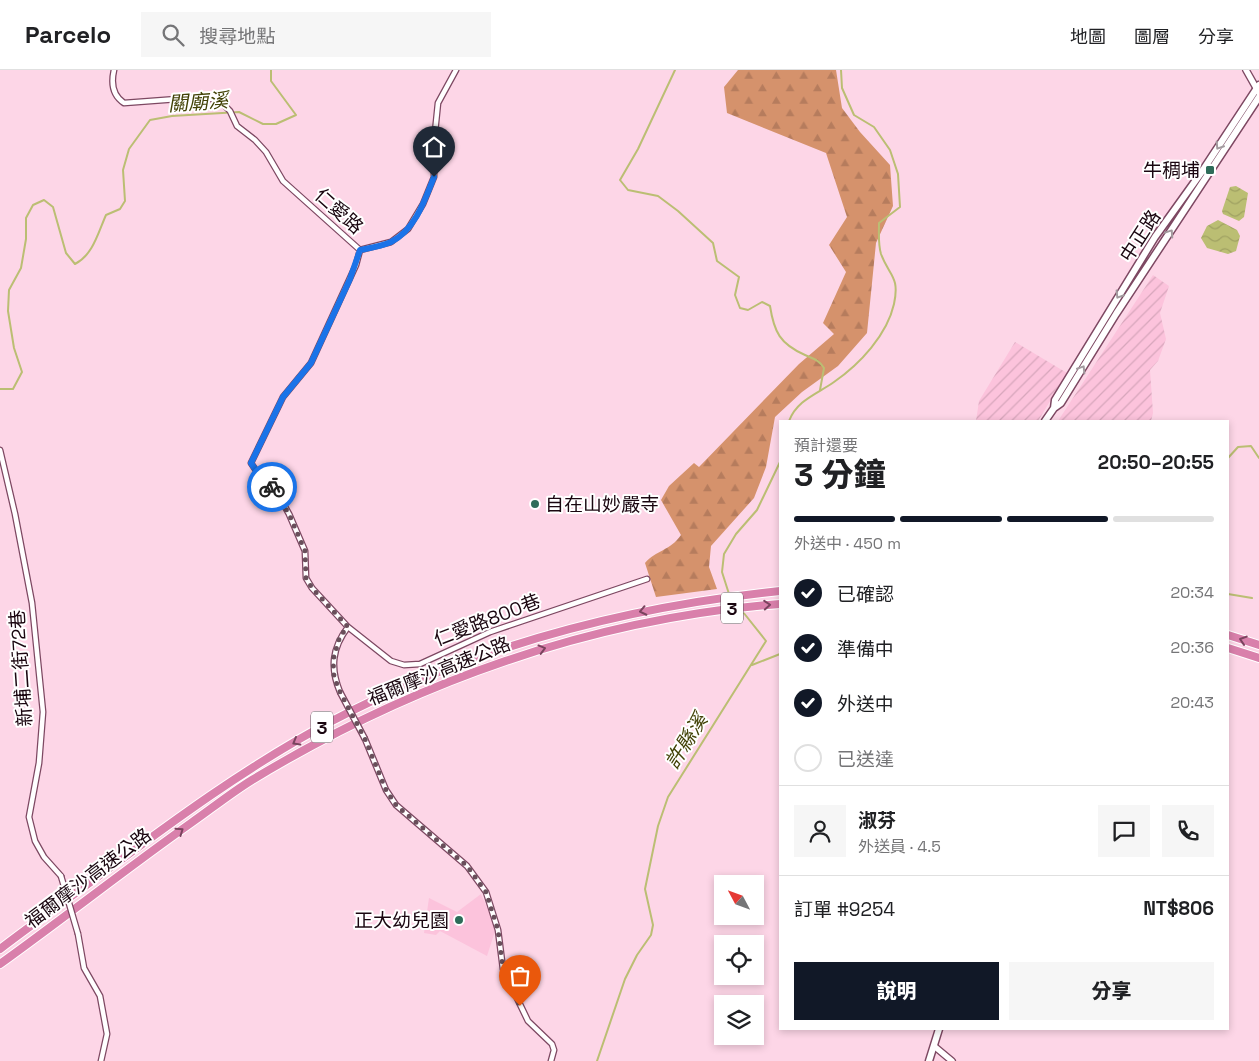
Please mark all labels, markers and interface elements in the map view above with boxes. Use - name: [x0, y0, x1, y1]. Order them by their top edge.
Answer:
- search box: [141, 12, 491, 57]
- text: Parcelo: [25, 19, 111, 50]
- icon: search: [159, 21, 187, 49]
- text: 搜尋地點: [199, 24, 275, 49]
- text: 地圖: [1070, 25, 1106, 48]
- text: 圖層: [1134, 25, 1170, 48]
- text: 分享: [1198, 25, 1234, 48]
- water label: 關廟溪: [167, 87, 232, 117]
- pin: [413, 126, 455, 177]
- icon: home: [420, 133, 448, 161]
- one-way arrow: [1216, 140, 1225, 149]
- place label: 牛稠埔: [1143, 158, 1200, 183]
- marker: 牛稠埔: [1204, 164, 1216, 176]
- street label: 仁愛路: [309, 183, 369, 239]
- street label: 中正路: [1114, 205, 1166, 267]
- one-way arrow: [1164, 229, 1174, 238]
- one-way arrow: [1116, 290, 1126, 299]
- one-way arrow: [1076, 365, 1086, 374]
- text: 預計還要: [794, 435, 858, 456]
- text: 20:50–20:55: [1098, 450, 1214, 475]
- text: 3 分鐘: [794, 455, 886, 495]
- courier: [247, 462, 297, 512]
- icon: bike: [258, 473, 286, 501]
- place label: 自在山妙嚴寺: [545, 492, 659, 517]
- marker: 自在山妙嚴寺: [529, 498, 541, 510]
- text: 外送中 · 450 m: [794, 533, 901, 554]
- icon: check: [794, 579, 822, 607]
- text: 已確認: [837, 582, 894, 607]
- text: 20:34: [1170, 582, 1214, 603]
- street label: 仁愛路800巷: [430, 588, 544, 652]
- road number: 3: [721, 592, 743, 624]
- one-way arrow: [763, 600, 771, 611]
- one-way arrow: [639, 605, 647, 616]
- street label: 新埔二街72巷: [4, 609, 38, 727]
- street label: 福爾摩沙高速公路: [364, 631, 514, 711]
- icon: check: [794, 634, 822, 662]
- one-way arrow: [1240, 636, 1248, 646]
- text: 準備中: [837, 637, 894, 662]
- text: 20:36: [1171, 637, 1214, 658]
- one-way arrow: [537, 644, 546, 654]
- icon: check: [794, 689, 822, 717]
- text: 外送中: [837, 692, 894, 717]
- text: 20:43: [1170, 692, 1214, 713]
- water label: 許縣溪: [659, 706, 715, 773]
- road number: 3: [311, 712, 333, 742]
- one-way arrow: [292, 736, 301, 746]
- text: 已送達: [837, 747, 894, 772]
- button: person: [794, 805, 846, 857]
- button: chat: [1098, 805, 1150, 857]
- button: phone: [1162, 805, 1214, 857]
- text: 淑芬: [858, 808, 896, 833]
- street label: 福爾摩沙高速公路: [20, 822, 156, 934]
- one-way arrow: [174, 828, 184, 837]
- text: 外送員 · 4.5: [858, 836, 941, 857]
- north arrow: [714, 875, 764, 925]
- map controls: [714, 875, 764, 1045]
- text: NT$806: [1143, 896, 1214, 921]
- text: 訂單 #9254: [794, 897, 895, 922]
- place label: 正大幼兒園: [354, 908, 449, 933]
- marker: 正大幼兒園: [453, 914, 465, 926]
- button: locate: [714, 935, 764, 985]
- pin: [499, 955, 541, 1006]
- icon: bag: [506, 962, 534, 990]
- button: 說明: [794, 962, 999, 1020]
- button: 分享: [1009, 962, 1214, 1020]
- button: layers: [714, 995, 764, 1045]

